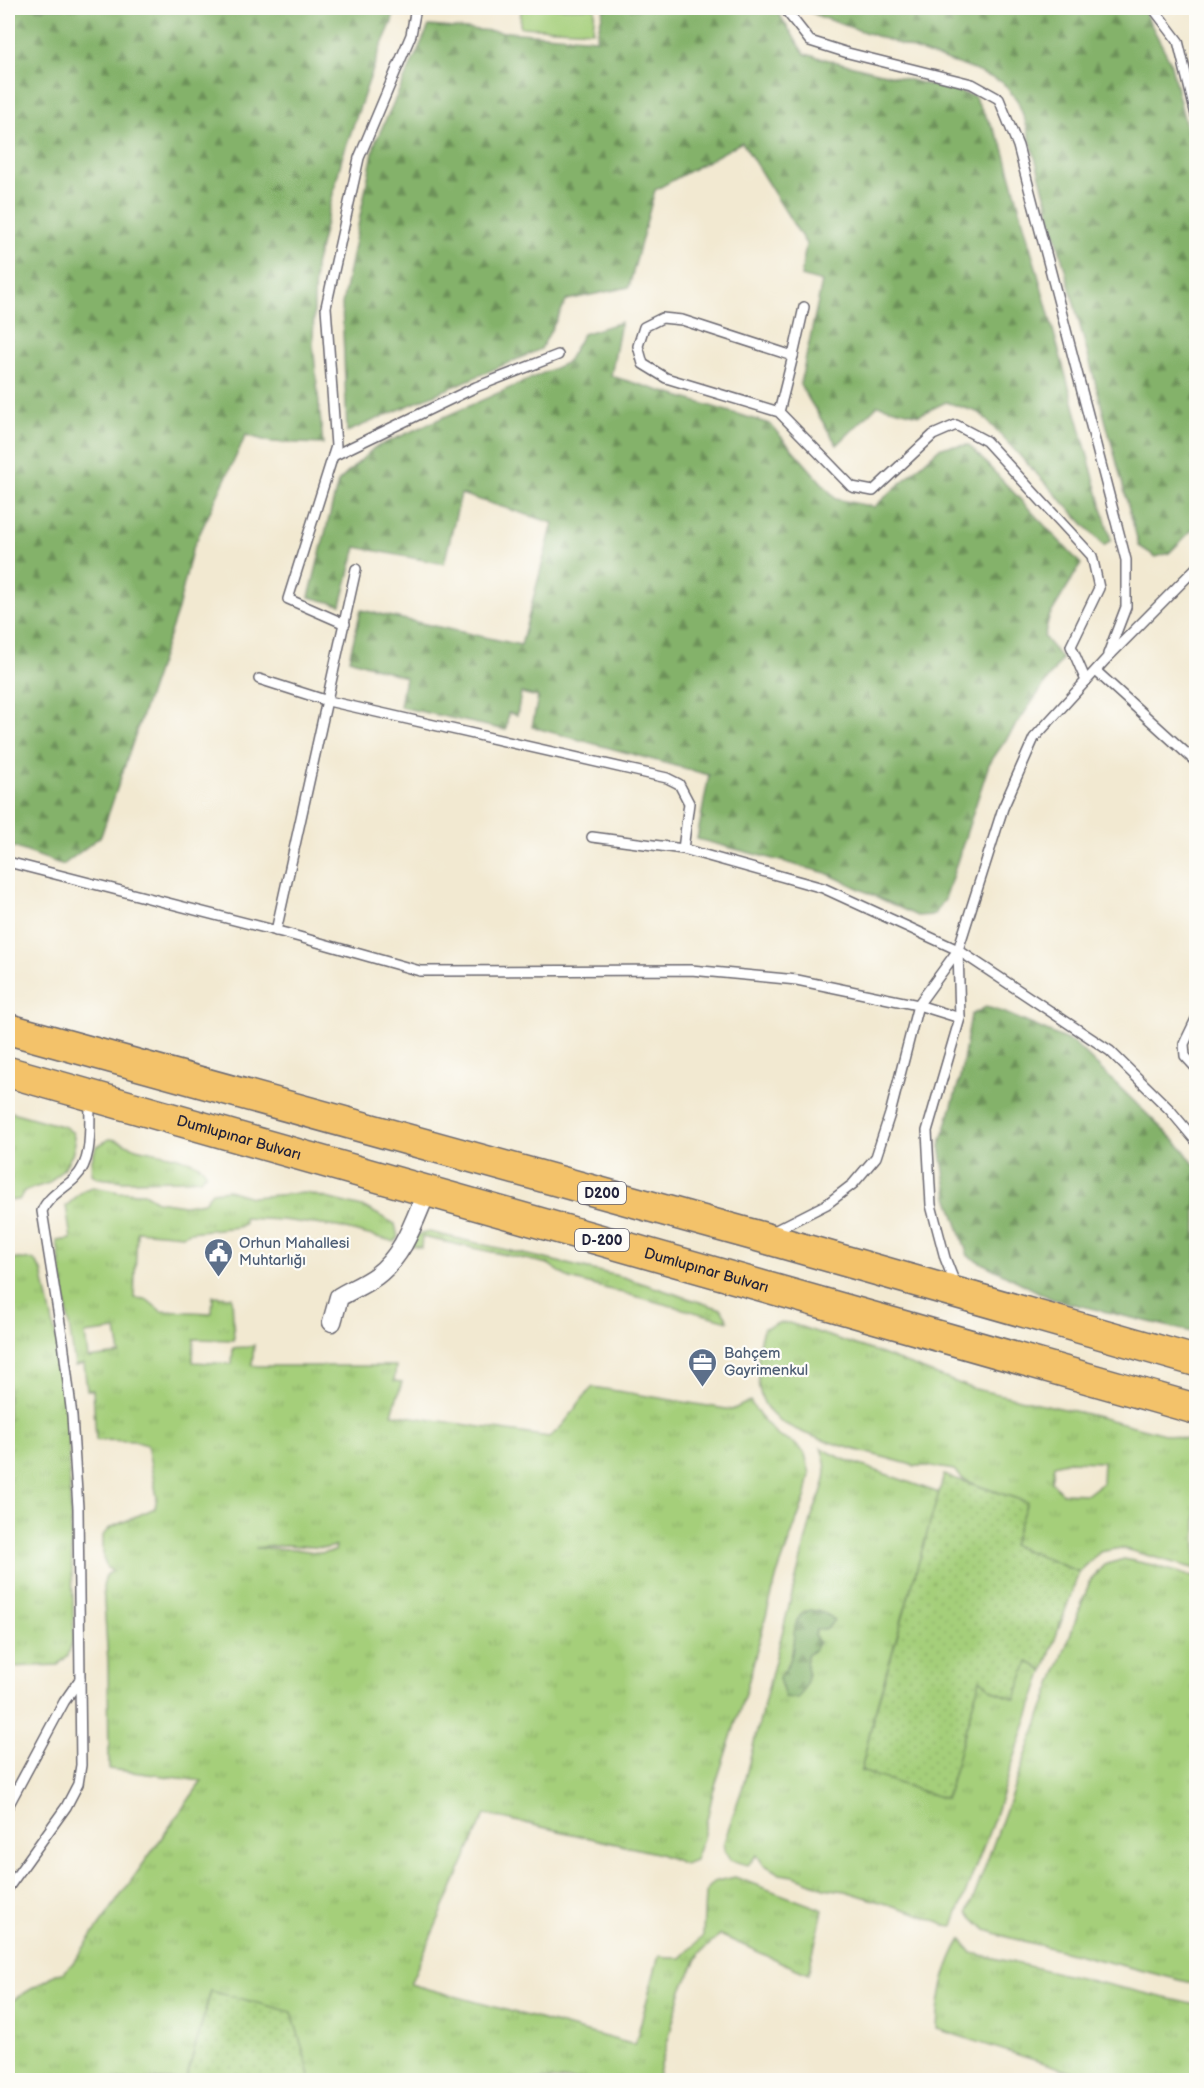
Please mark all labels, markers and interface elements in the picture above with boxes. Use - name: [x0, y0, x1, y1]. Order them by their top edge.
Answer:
- street label: Dumlupınar Bulvarı: [174, 1111, 303, 1165]
- road number: D200: [578, 1182, 626, 1204]
- road number: D-200: [575, 1229, 629, 1251]
- place label: Orhun Mahallesi Muhtarlığı: [239, 1234, 350, 1270]
- public building icon: Orhun Mahallesi Muhtarlığı: [202, 1236, 234, 1278]
- street label: Dumlupınar Bulvarı: [642, 1244, 771, 1297]
- place label: Bahçem Gayrimenkul: [724, 1344, 808, 1380]
- office icon: Bahçem Gayrimenkul: [687, 1346, 719, 1388]

